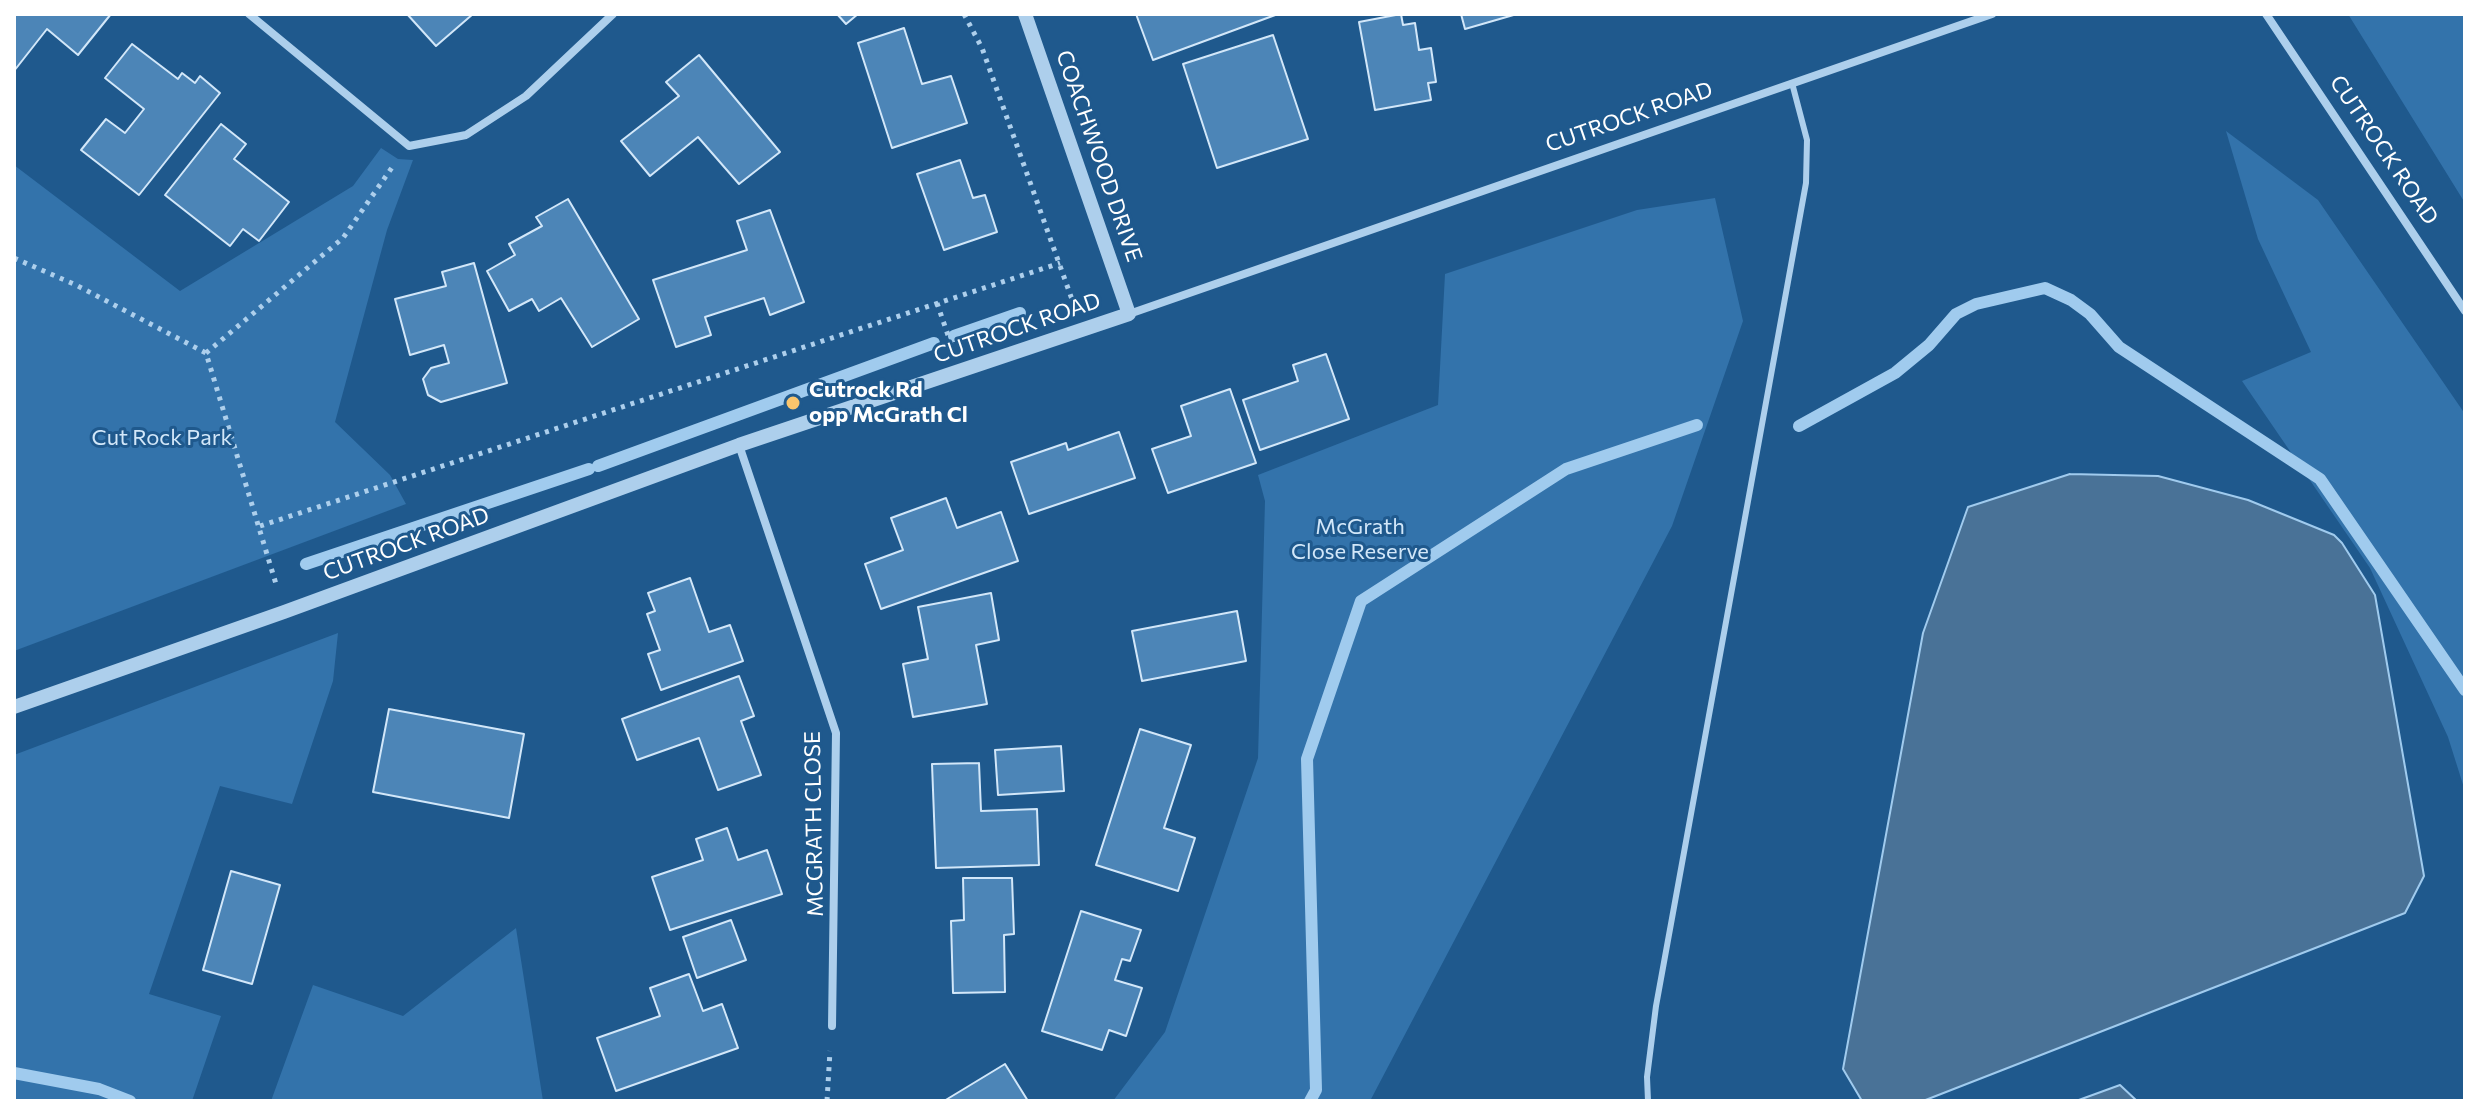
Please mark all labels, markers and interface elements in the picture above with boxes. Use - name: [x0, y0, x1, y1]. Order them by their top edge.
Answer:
- street label: COACHWOOD DRIVE: [1050, 47, 1148, 265]
- street label: CUTROCK ROAD: [2324, 70, 2444, 230]
- street label: CUTROCK ROAD: [1542, 76, 1716, 158]
- street label: CUTROCK ROAD: [930, 287, 1104, 369]
- place label: Cutrock Rd opp McGrath Cl: [809, 377, 968, 428]
- marker: Cutrock Rd opp McGrath Cl: [784, 394, 802, 412]
- park label: Cut Rock Park: [92, 425, 232, 451]
- street label: CUTROCK ROAD: [319, 502, 493, 586]
- park label: McGrath Close Reserve: [1291, 514, 1429, 566]
- street label: MCGRATH CLOSE: [799, 731, 829, 917]

